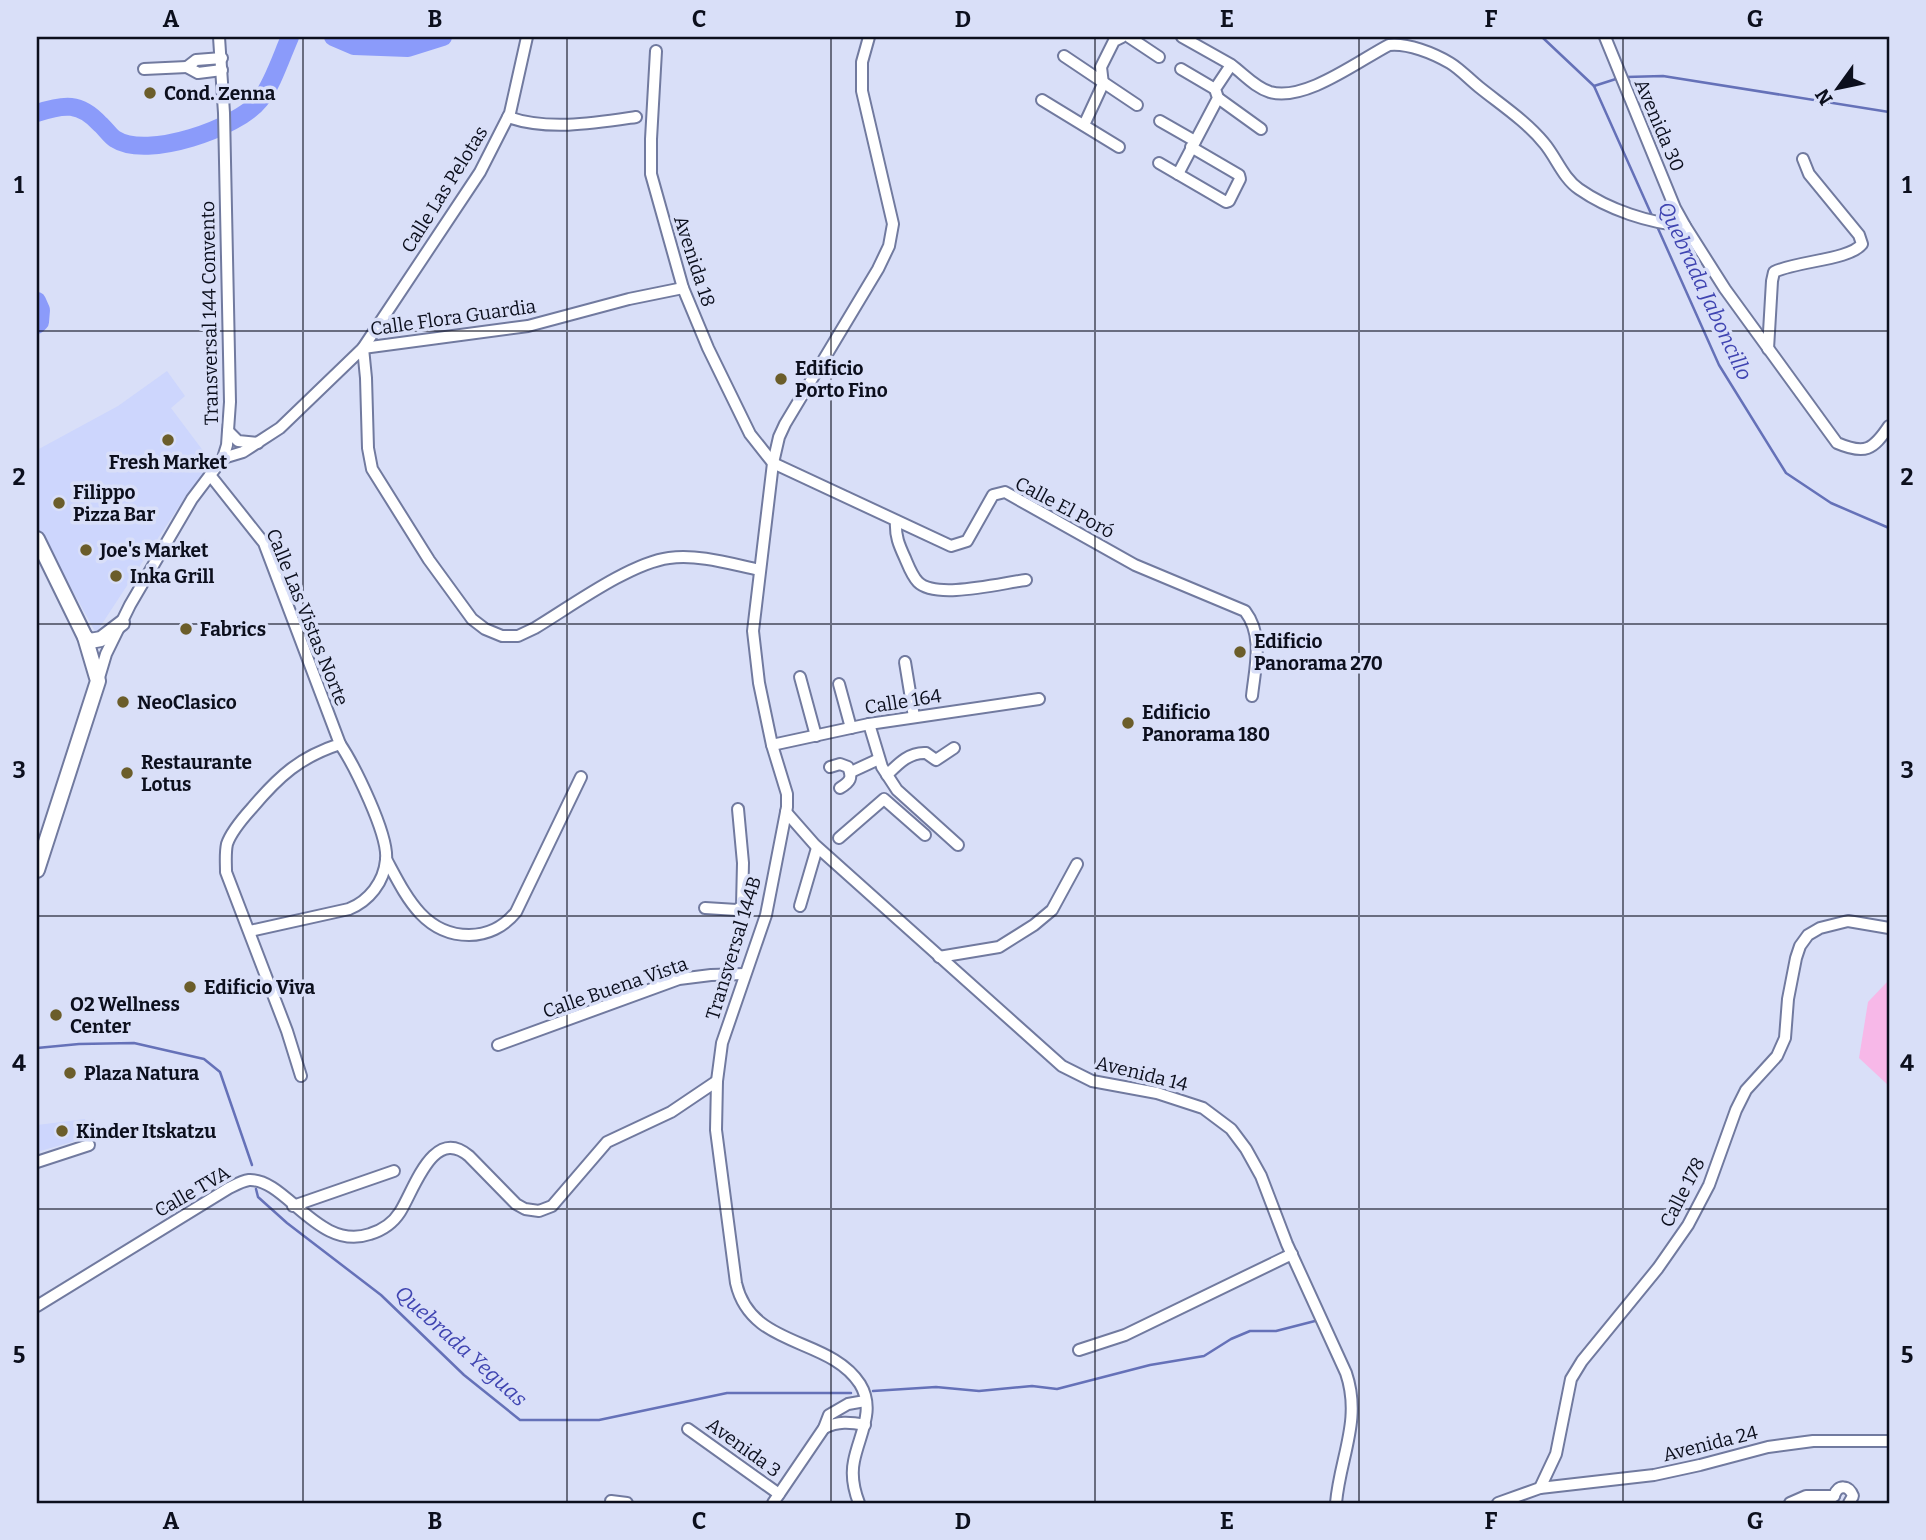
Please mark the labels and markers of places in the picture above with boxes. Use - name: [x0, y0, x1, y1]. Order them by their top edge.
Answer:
- place label: Cond. Zenna: [164, 82, 276, 105]
- marker: Cond. Zenna: [142, 85, 158, 101]
- place label: Edificio Porto Fino: [795, 357, 888, 402]
- marker: Edificio Porto Fino: [773, 371, 789, 387]
- marker: Fresh Market: [160, 432, 176, 448]
- place label: Fresh Market: [109, 451, 228, 474]
- place label: Filippo Pizza Bar: [73, 481, 155, 526]
- marker: Filippo Pizza Bar: [51, 495, 67, 511]
- place label: Joe's Market: [99, 539, 209, 562]
- marker: Joe's Market: [78, 542, 94, 558]
- place label: Inka Grill: [130, 565, 214, 588]
- marker: Inka Grill: [108, 568, 124, 584]
- place label: Fabrics: [200, 618, 266, 641]
- marker: Fabrics: [178, 621, 194, 637]
- place label: Edificio Panorama 270: [1254, 630, 1383, 675]
- marker: Edificio Panorama 270: [1232, 644, 1248, 660]
- place label: NeoClasico: [137, 691, 237, 714]
- marker: NeoClasico: [115, 694, 131, 710]
- place label: Edificio Panorama 180: [1142, 701, 1270, 746]
- marker: Edificio Panorama 180: [1120, 715, 1136, 731]
- place label: Restaurante Lotus: [141, 751, 252, 796]
- marker: Restaurante Lotus: [119, 765, 135, 781]
- place label: Edificio Viva: [204, 976, 315, 999]
- marker: Edificio Viva: [182, 979, 198, 995]
- place label: O2 Wellness Center: [70, 993, 180, 1038]
- marker: O2 Wellness Center: [48, 1007, 64, 1023]
- place label: Plaza Natura: [84, 1062, 200, 1085]
- marker: Plaza Natura: [62, 1065, 78, 1081]
- place label: Kinder Itskatzu: [76, 1120, 216, 1143]
- marker: Kinder Itskatzu: [54, 1123, 70, 1139]

